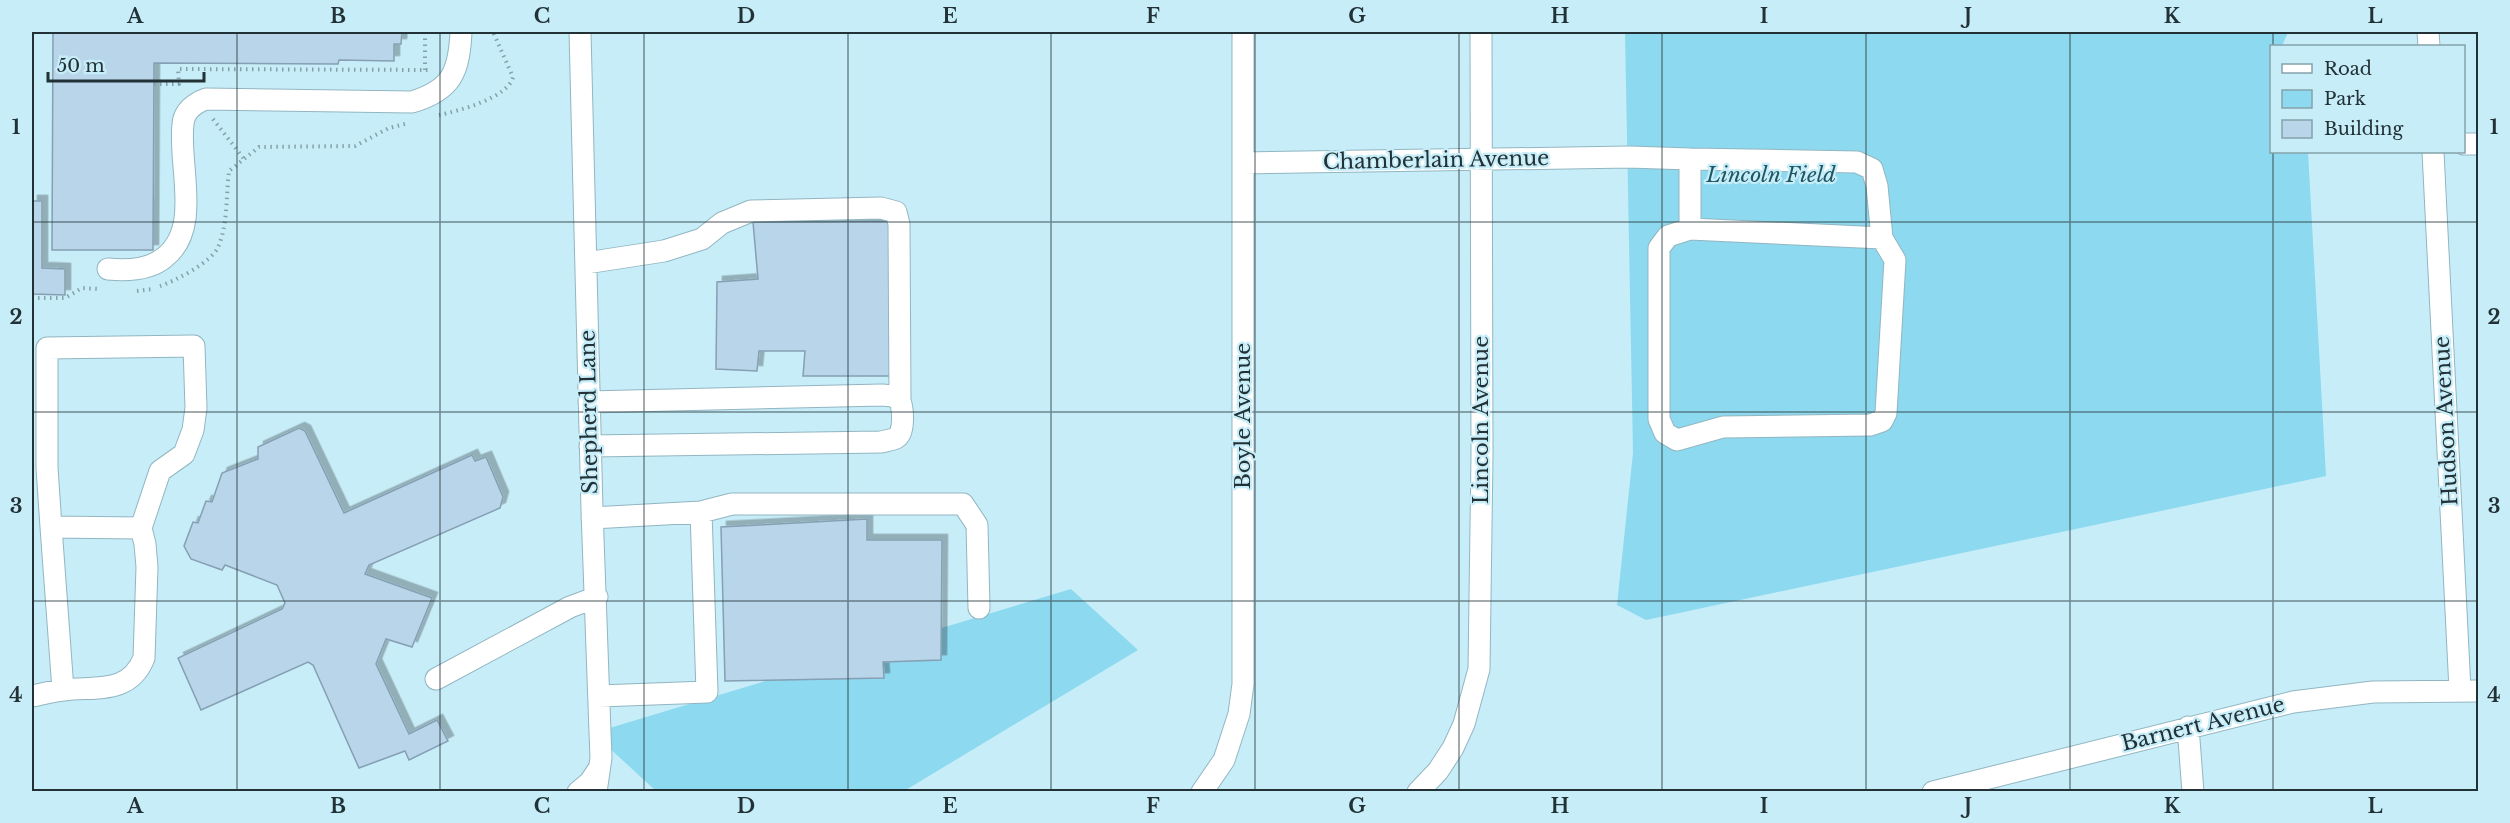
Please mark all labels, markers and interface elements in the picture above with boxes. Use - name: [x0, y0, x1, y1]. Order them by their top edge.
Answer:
- text: A: [126, 4, 144, 28]
- text: B: [330, 4, 346, 28]
- text: C: [534, 4, 550, 28]
- text: D: [737, 4, 755, 28]
- text: E: [942, 4, 958, 28]
- text: F: [1146, 4, 1160, 28]
- text: G: [1348, 4, 1366, 28]
- text: H: [1551, 4, 1570, 28]
- text: I: [1760, 4, 1768, 28]
- text: J: [1960, 4, 1972, 28]
- text: K: [2164, 4, 2181, 28]
- text: L: [2367, 4, 2383, 28]
- scale bar: [48, 45, 204, 83]
- legend: [2270, 45, 2465, 153]
- text: 50 m: [57, 55, 105, 77]
- text: Road: [2324, 58, 2372, 80]
- text: Park: [2324, 88, 2366, 110]
- text: 1: [12, 115, 21, 139]
- text: 1: [2490, 115, 2499, 139]
- text: Building: [2324, 118, 2403, 140]
- street label: Chamberlain Avenue: [1323, 145, 1549, 175]
- park label: Lincoln Field: [1705, 162, 1836, 188]
- text: 2: [9, 305, 23, 329]
- text: 2: [2487, 305, 2501, 329]
- street label: Shepherd Lane: [575, 330, 603, 494]
- street label: Hudson Avenue: [2429, 335, 2463, 507]
- street label: Lincoln Avenue: [1468, 336, 1494, 504]
- street label: Boyle Avenue: [1230, 343, 1256, 489]
- text: 3: [10, 494, 22, 518]
- text: 3: [2488, 494, 2500, 518]
- text: 4: [9, 683, 23, 707]
- text: 4: [2487, 683, 2501, 707]
- street label: Barnert Avenue: [2119, 691, 2287, 757]
- text: A: [126, 794, 144, 818]
- text: B: [330, 794, 346, 818]
- text: C: [534, 794, 550, 818]
- text: D: [737, 794, 755, 818]
- text: E: [942, 794, 958, 818]
- text: F: [1146, 794, 1160, 818]
- text: G: [1348, 794, 1366, 818]
- text: H: [1551, 794, 1570, 818]
- text: I: [1760, 794, 1768, 818]
- text: J: [1960, 794, 1972, 818]
- text: K: [2164, 794, 2181, 818]
- text: L: [2367, 794, 2383, 818]

